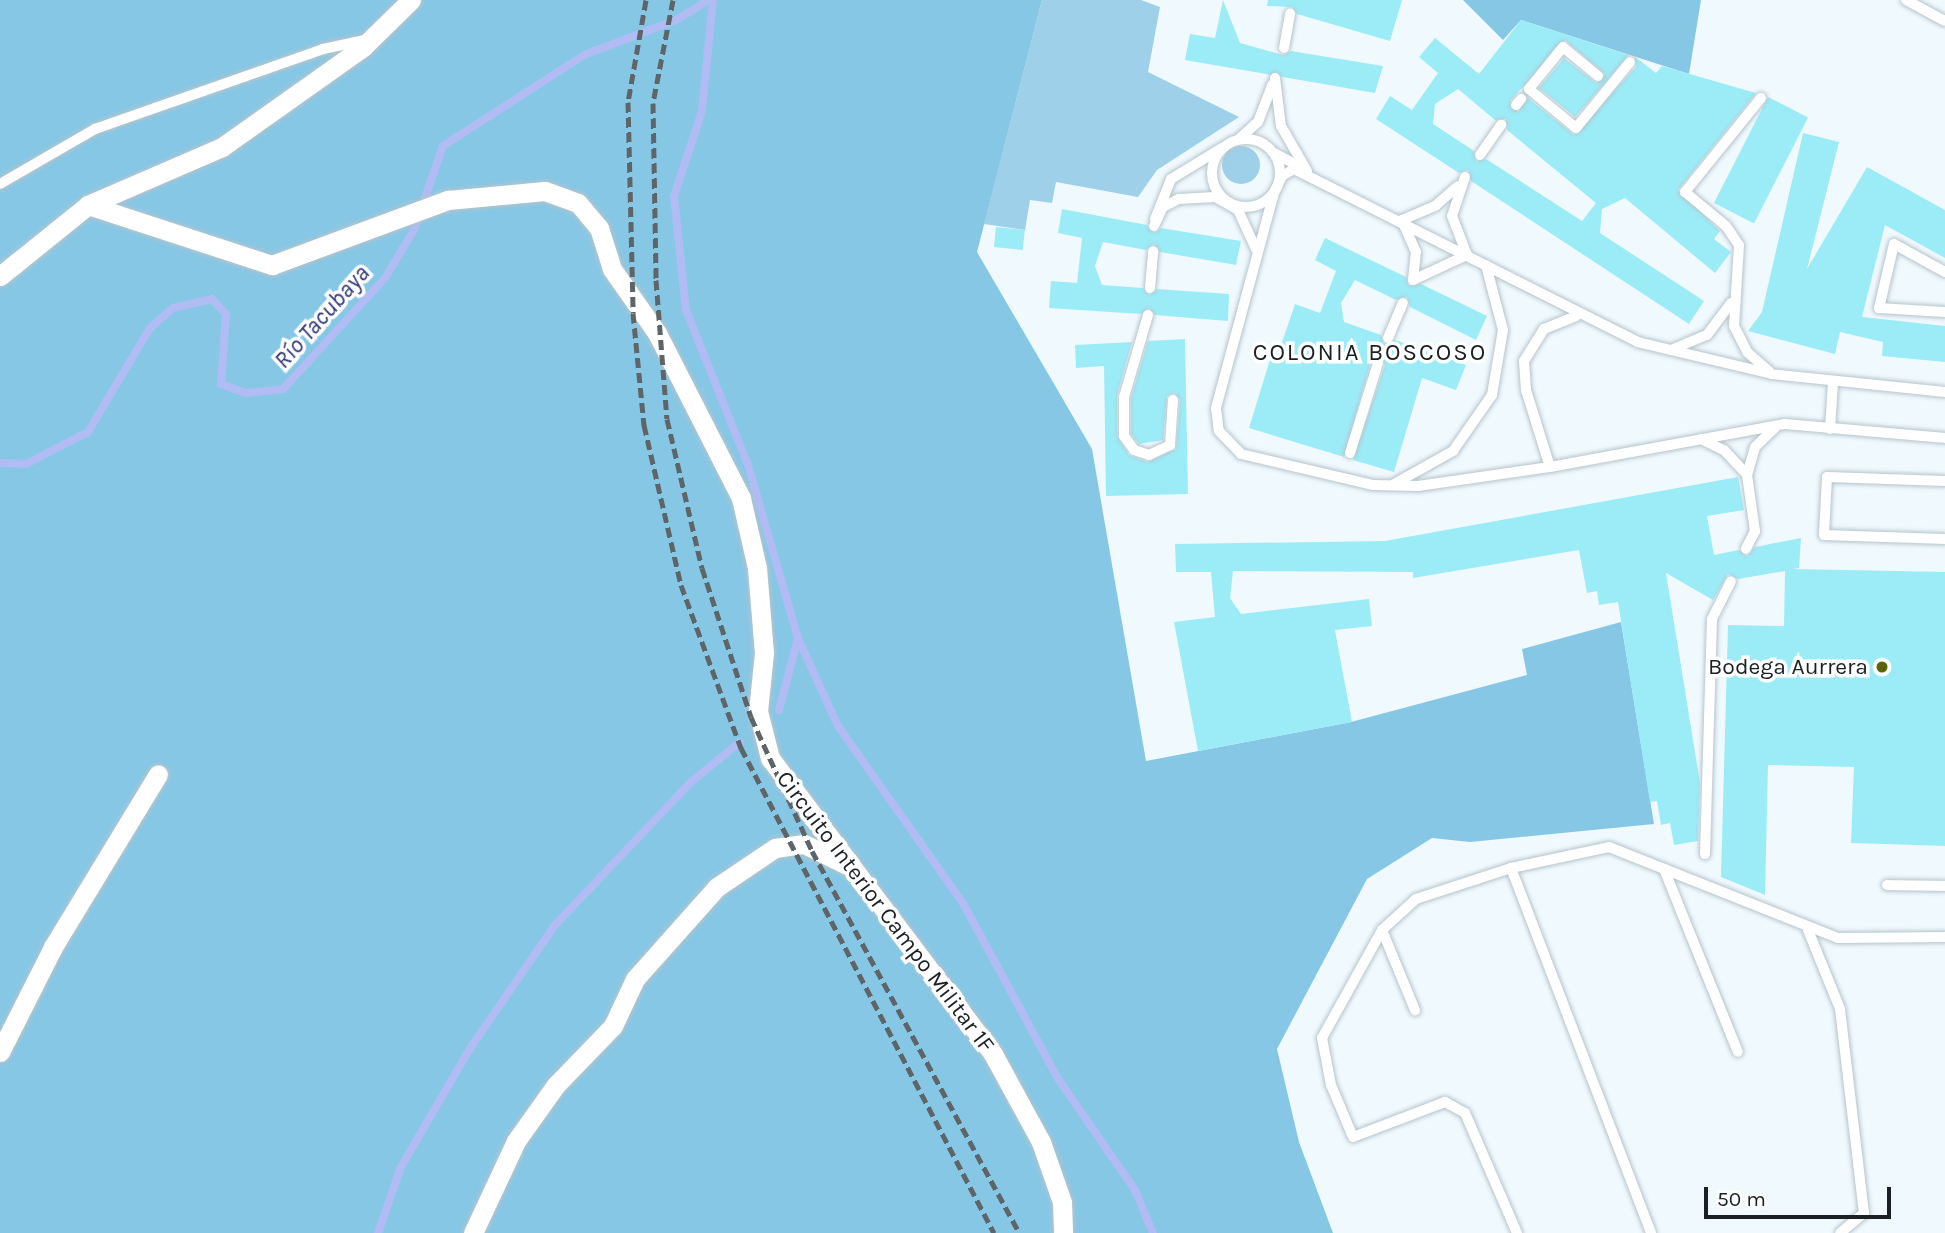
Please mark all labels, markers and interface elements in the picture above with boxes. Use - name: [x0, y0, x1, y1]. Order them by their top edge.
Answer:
- water label: Río Tacubaya: [268, 259, 376, 375]
- district label: COLONIA BOSCOSO: [1255, 339, 1485, 367]
- place label: Bodega Aurrera: [1708, 653, 1868, 681]
- marker: Bodega Aurrera: [1874, 659, 1890, 675]
- street label: Circuito Interior Campo Militar 1F: [770, 766, 1000, 1058]
- scale bar: [1707, 1174, 1894, 1218]
- text: 50 m: [1717, 1187, 1766, 1211]

